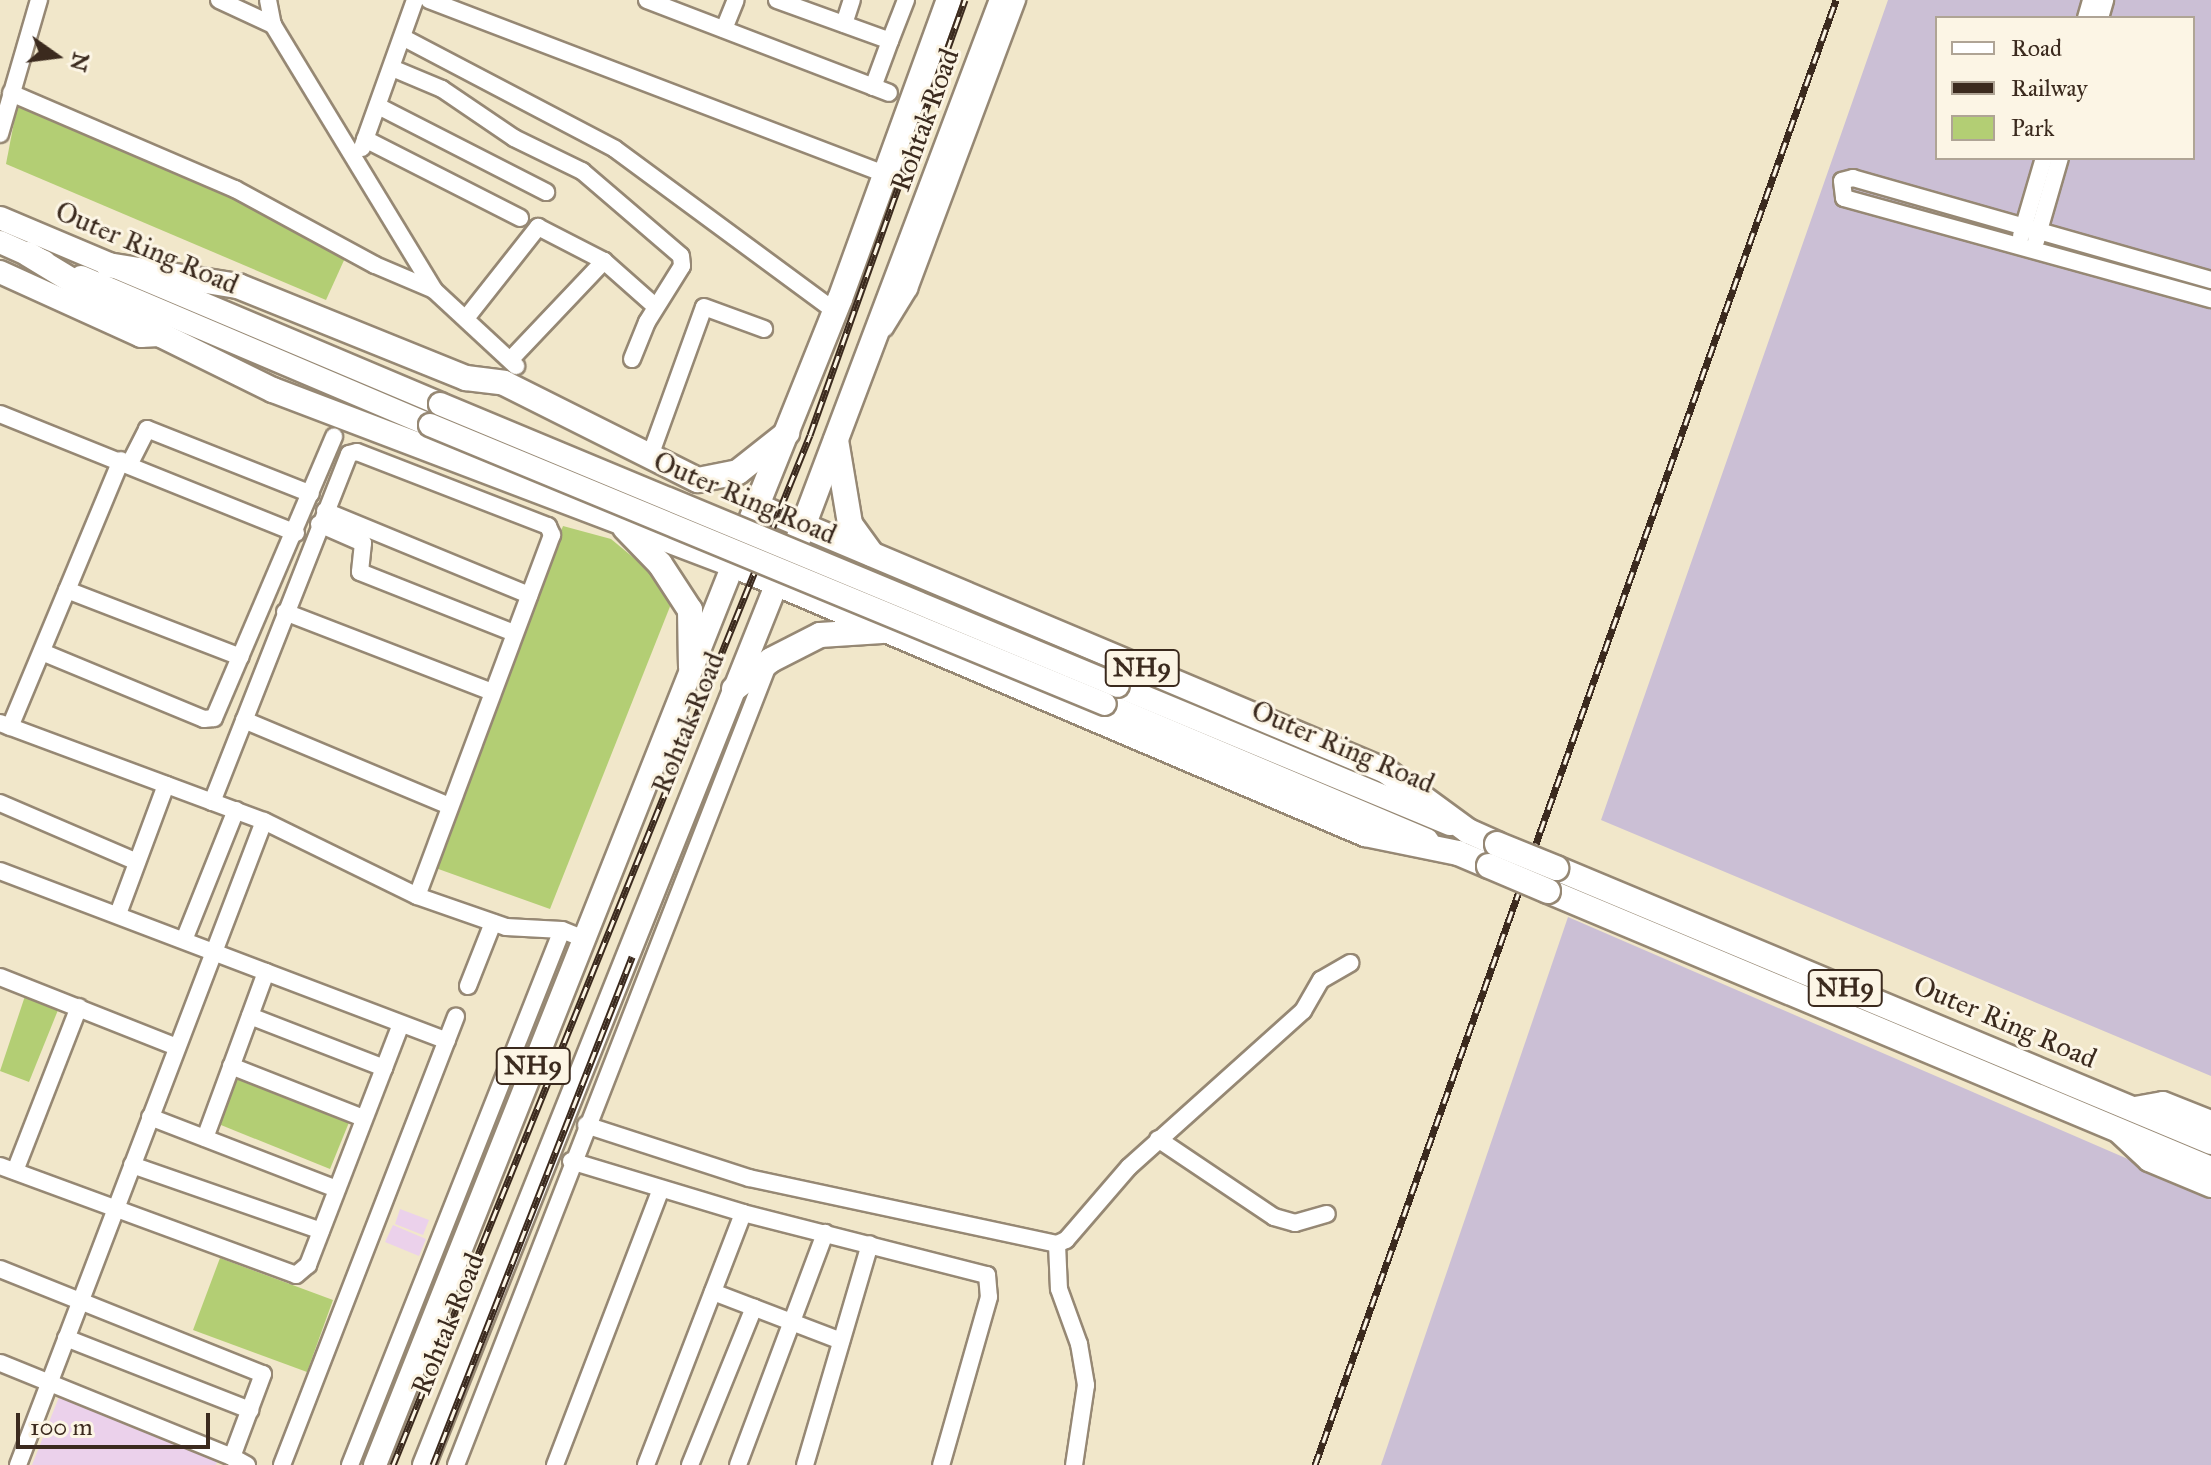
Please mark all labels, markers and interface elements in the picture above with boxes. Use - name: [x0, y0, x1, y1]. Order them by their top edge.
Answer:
- north arrow: [16, 16, 96, 96]
- legend: [1935, 16, 2195, 160]
- text: Road: [2011, 33, 2062, 63]
- street label: Rohtak Road: [884, 44, 966, 196]
- text: N: [64, 50, 95, 74]
- text: Railway: [2011, 73, 2088, 103]
- text: Park: [2011, 113, 2054, 143]
- street label: Outer Ring Road: [50, 194, 244, 302]
- street label: Outer Ring Road: [648, 444, 842, 552]
- road number: NH9: [1104, 646, 1180, 690]
- street label: Rohtak Road: [644, 647, 732, 799]
- street label: Outer Ring Road: [1246, 693, 1440, 801]
- road number: NH9: [1807, 966, 1883, 1010]
- street label: Outer Ring Road: [1908, 968, 2102, 1076]
- road number: NH9: [495, 1044, 571, 1088]
- street label: Rohtak Road: [404, 1248, 492, 1400]
- scale bar: [20, 1397, 214, 1447]
- text: 100 m: [30, 1412, 93, 1442]

